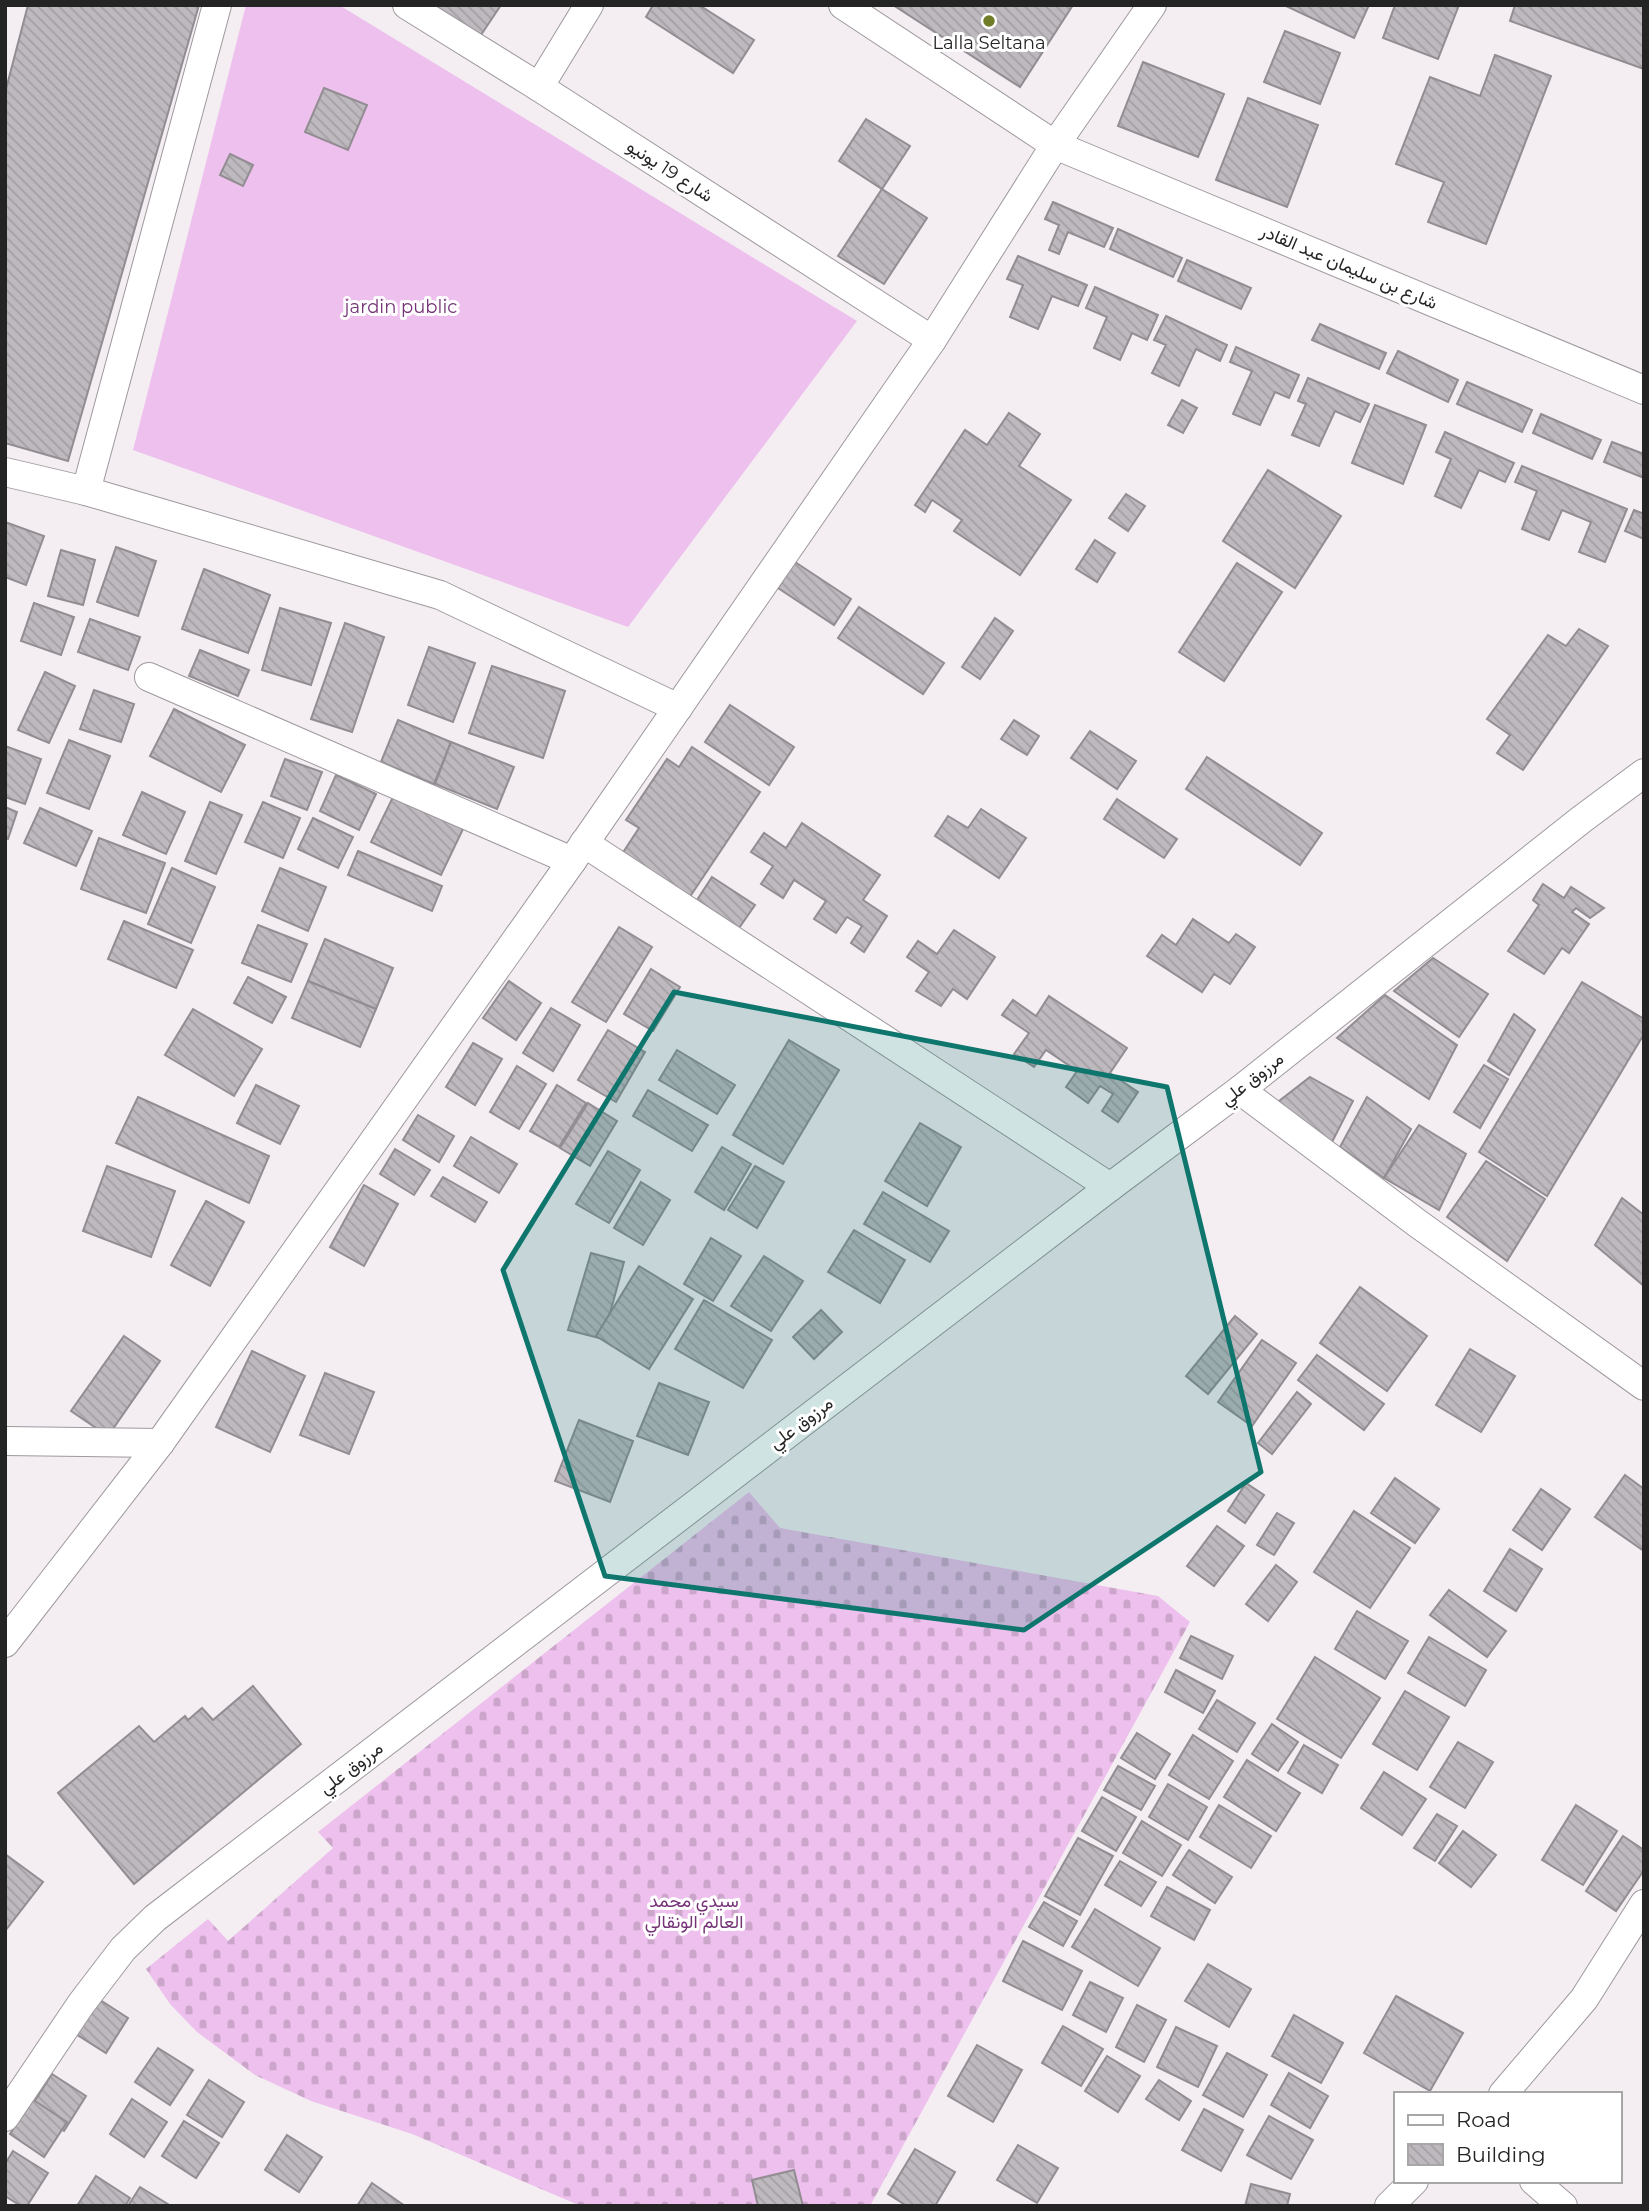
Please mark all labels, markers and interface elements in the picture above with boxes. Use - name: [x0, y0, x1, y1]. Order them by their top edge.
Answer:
- marker: Lalla Seltana: [981, 13, 997, 29]
- place label: Lalla Seltana: [932, 32, 1046, 54]
- street label: شارع 19 يونيو: [622, 135, 717, 208]
- street label: شارع بن سليمان عبد القادر: [1256, 219, 1441, 315]
- park label: jardin public: [343, 296, 457, 318]
- street label: مرزوق علي: [1216, 1048, 1290, 1114]
- street label: مرزوق علي: [765, 1392, 840, 1457]
- street label: مرزوق علي: [315, 1737, 390, 1802]
- park label: سيدي محمد العالم الونقالي: [645, 1890, 743, 1937]
- legend: [1394, 2092, 1621, 2183]
- text: Road: [1456, 2107, 1511, 2132]
- text: Building: [1456, 2142, 1546, 2167]

